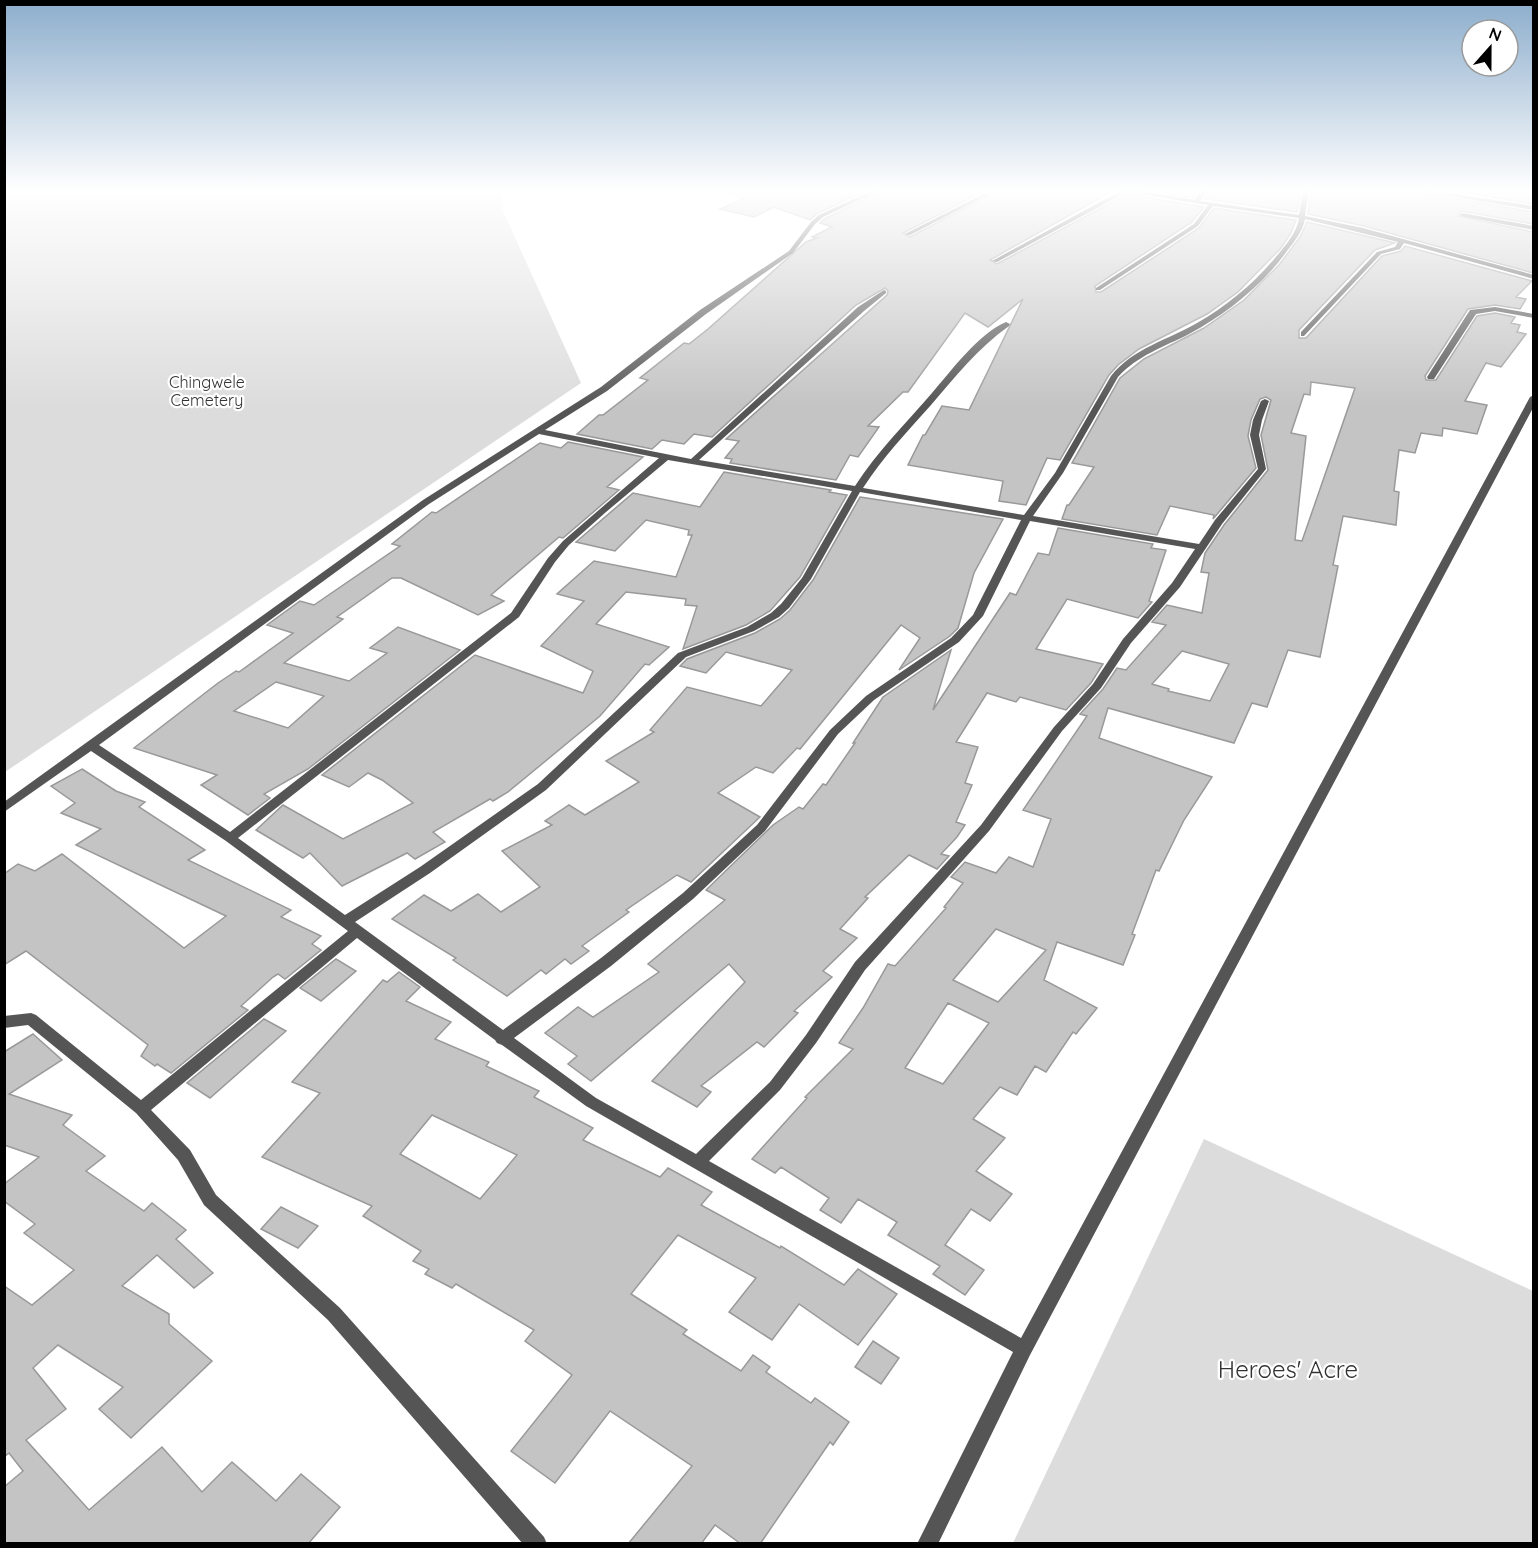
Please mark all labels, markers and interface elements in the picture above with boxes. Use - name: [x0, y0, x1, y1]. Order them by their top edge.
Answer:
- north arrow: [1460, 18, 1520, 78]
- text: N: [1486, 23, 1504, 45]
- park label: Chingwele Cemetery: [169, 372, 245, 410]
- park label: Heroes' Acre: [1218, 1354, 1358, 1384]

